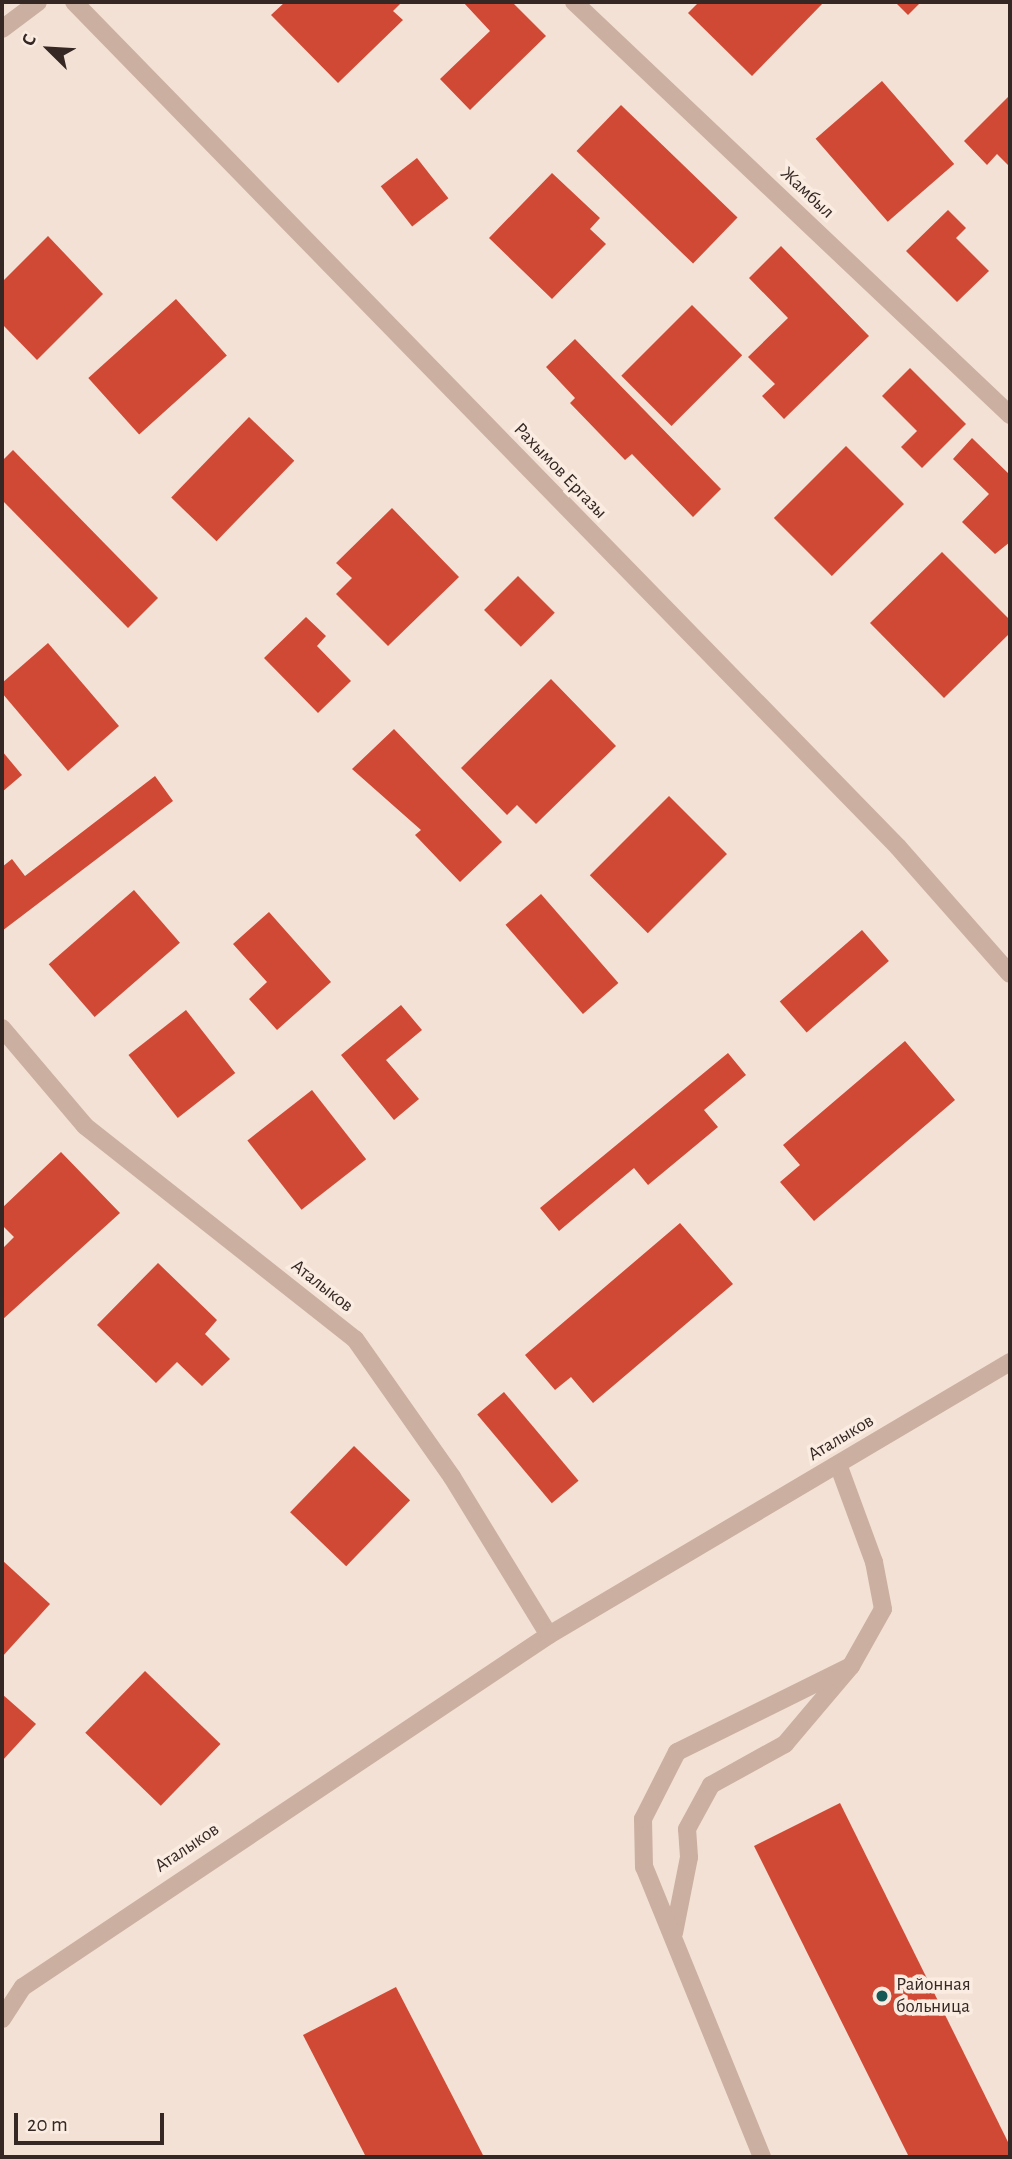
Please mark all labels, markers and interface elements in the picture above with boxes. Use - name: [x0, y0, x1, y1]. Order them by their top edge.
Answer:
- north arrow: [14, 14, 84, 84]
- text: С: [19, 32, 40, 49]
- street label: Жамбыл: [775, 162, 839, 224]
- street label: Рахымов Ергазы: [508, 418, 612, 524]
- street label: Аталыков: [286, 1255, 358, 1317]
- street label: Аталыков: [804, 1410, 878, 1466]
- street label: Аталыков: [151, 1818, 223, 1878]
- place label: Районная больница: [896, 1974, 971, 2018]
- marker: Районная больница: [874, 1988, 890, 2004]
- scale bar: [18, 2100, 168, 2144]
- text: 20 m: [27, 2114, 68, 2135]

